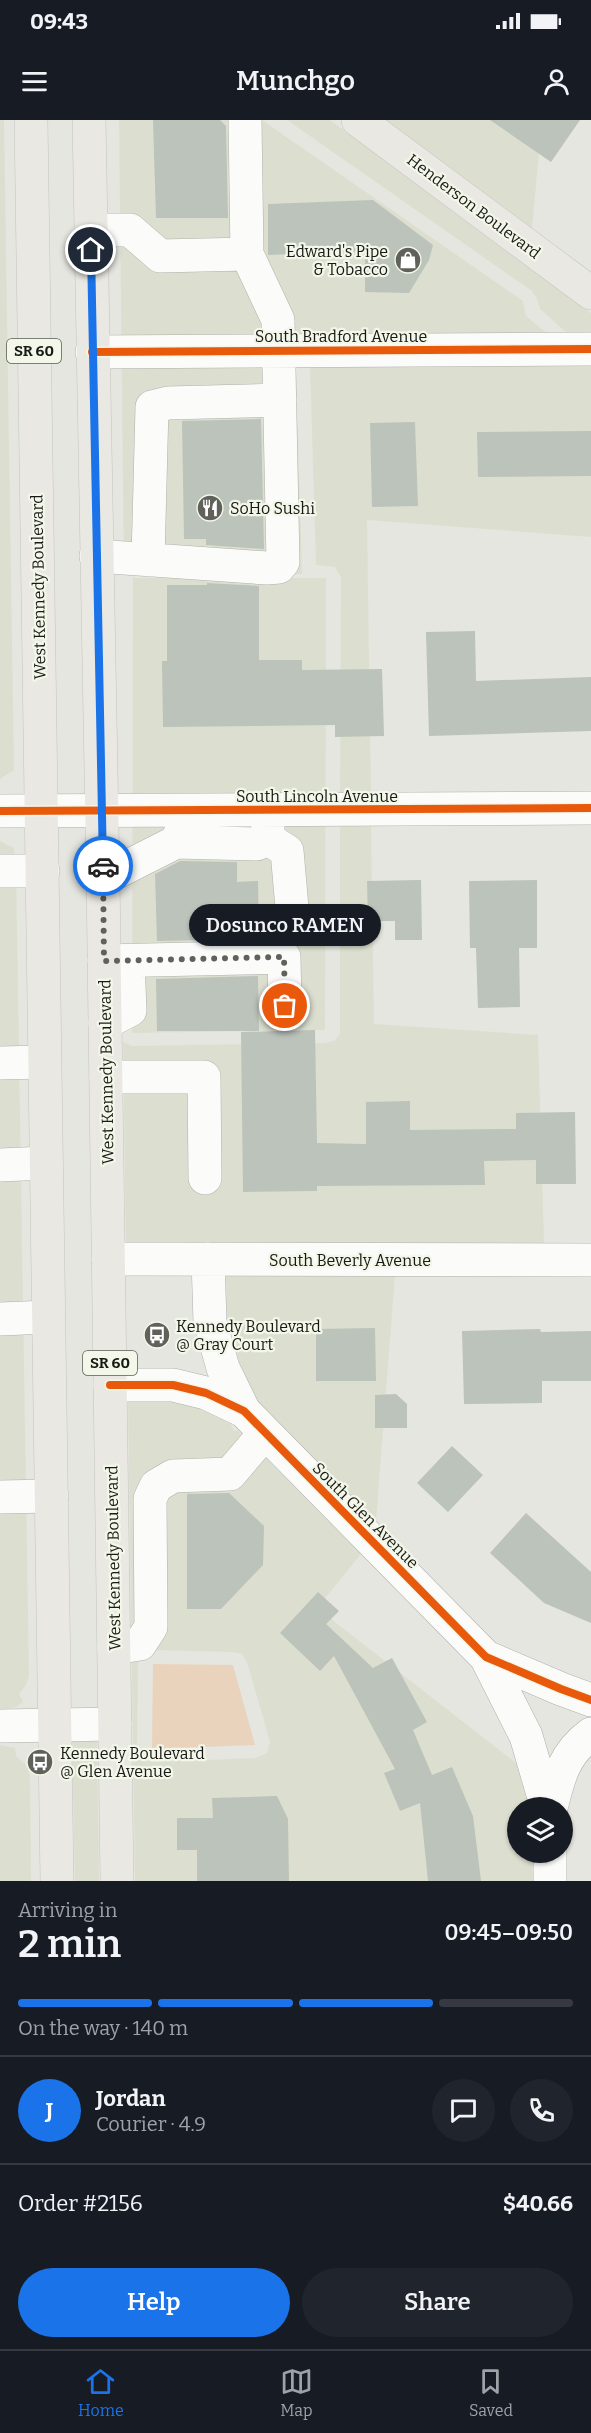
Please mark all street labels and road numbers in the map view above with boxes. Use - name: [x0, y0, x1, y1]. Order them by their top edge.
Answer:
- street label: Henderson Boulevard: [403, 150, 545, 263]
- street label: South Bradford Avenue: [255, 327, 427, 346]
- road number: SR 60: [7, 339, 61, 363]
- street label: West Kennedy Boulevard: [27, 494, 50, 680]
- street label: South Lincoln Avenue: [236, 787, 398, 806]
- street label: West Kennedy Boulevard: [95, 979, 118, 1165]
- street label: South Beverly Avenue: [269, 1251, 431, 1270]
- road number: SR 60: [83, 1351, 137, 1375]
- street label: South Glen Avenue: [309, 1458, 423, 1572]
- street label: West Kennedy Boulevard: [102, 1465, 125, 1651]

